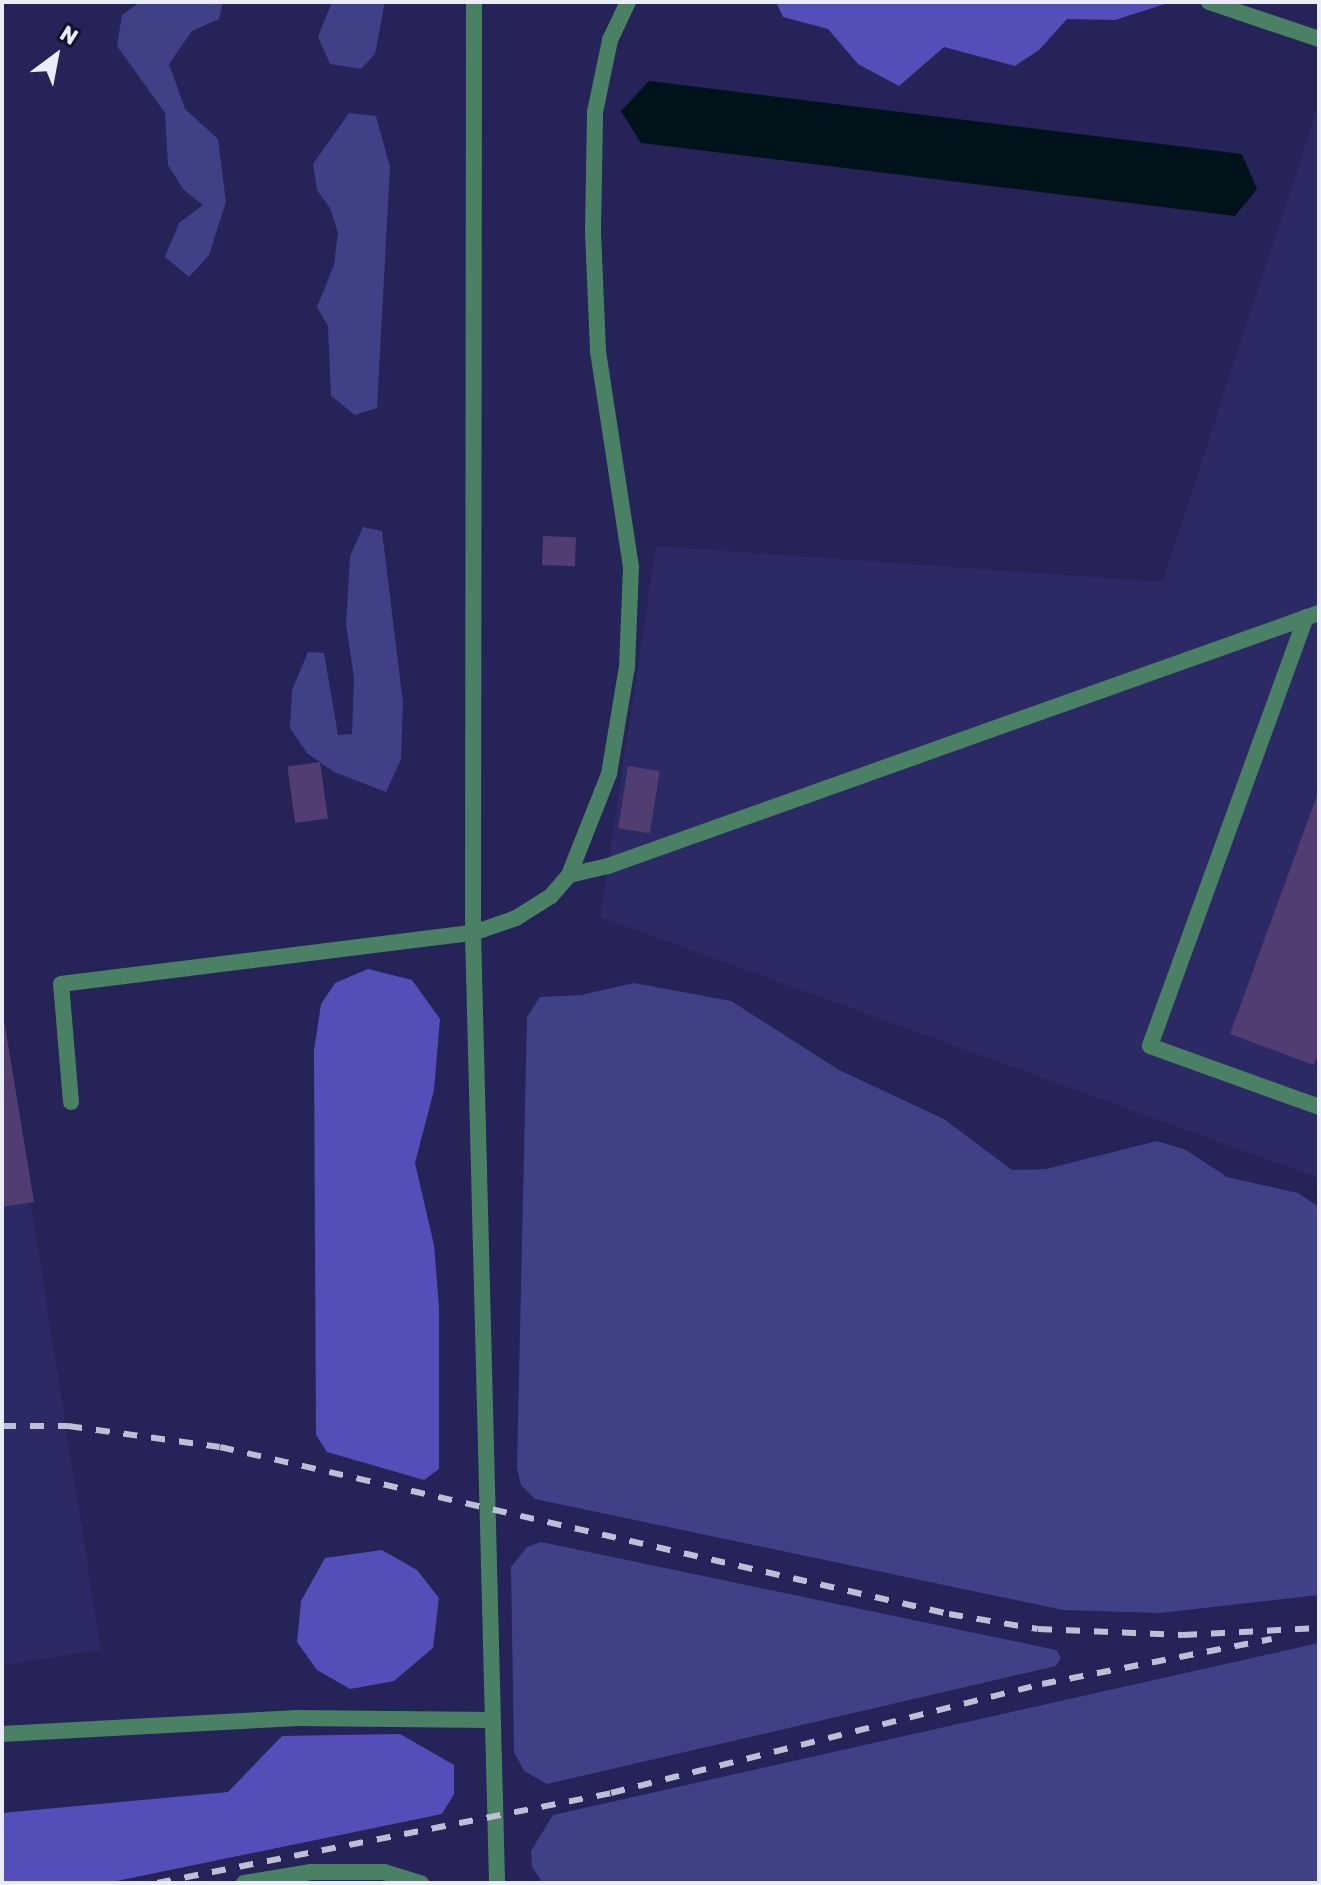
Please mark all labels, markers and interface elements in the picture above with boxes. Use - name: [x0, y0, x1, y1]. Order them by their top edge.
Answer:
- north arrow: [16, 16, 96, 96]
- text: N: [55, 20, 83, 51]

